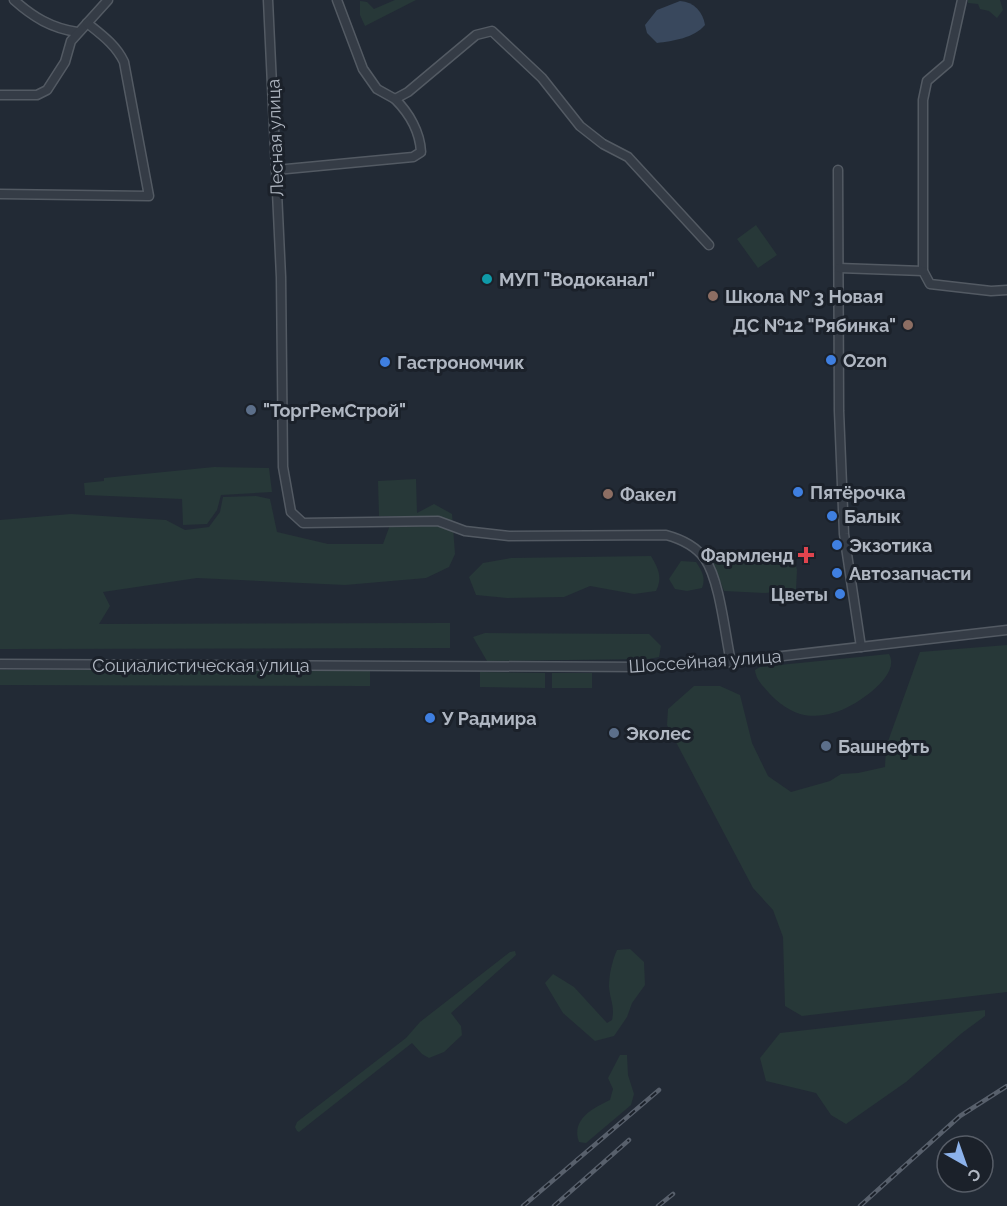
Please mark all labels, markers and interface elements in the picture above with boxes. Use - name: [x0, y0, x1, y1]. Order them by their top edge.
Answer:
- street label: Лесная улица: [262, 79, 288, 197]
- place label: МУП "Водоканал": [499, 269, 655, 290]
- marker: МУП "Водоканал": [480, 272, 494, 286]
- place label: Школа № 3 Новая: [725, 286, 883, 307]
- marker: Школа № 3 Новая: [706, 289, 720, 303]
- place label: ДС №12 "Рябинка": [733, 315, 896, 336]
- marker: ДС №12 "Рябинка": [901, 318, 915, 332]
- place label: Ozon: [843, 350, 887, 371]
- place label: Гастрономчик: [397, 352, 525, 373]
- marker: Ozon: [824, 353, 838, 367]
- marker: Гастрономчик: [378, 355, 392, 369]
- place label: "ТоргРемСтрой": [263, 400, 406, 421]
- marker: "ТоргРемСтрой": [244, 403, 258, 417]
- place label: Пятёрочка: [810, 482, 906, 503]
- place label: Факел: [620, 484, 676, 505]
- marker: Пятёрочка: [791, 485, 805, 499]
- marker: Факел: [601, 487, 615, 501]
- place label: Балык: [844, 506, 901, 527]
- marker: Балык: [825, 509, 839, 523]
- place label: Экзотика: [849, 535, 932, 556]
- marker: Экзотика: [830, 538, 844, 552]
- place label: Фармленд: [701, 545, 794, 566]
- marker: Фармленд: [799, 548, 813, 562]
- place label: Автозапчасти: [849, 563, 971, 584]
- marker: Автозапчасти: [830, 566, 844, 580]
- place label: Цветы: [771, 584, 828, 605]
- marker: Цветы: [833, 587, 847, 601]
- street label: Шоссейная улица: [628, 645, 782, 677]
- street label: Социалистическая улица: [92, 655, 310, 676]
- place label: У Радмира: [441, 708, 537, 729]
- marker: У Радмира: [423, 711, 437, 725]
- place label: Эколес: [626, 723, 691, 744]
- marker: Эколес: [607, 726, 621, 740]
- place label: Башнефть: [838, 736, 930, 757]
- marker: Башнефть: [819, 739, 833, 753]
- north arrow: [935, 1134, 995, 1194]
- text: С: [964, 1164, 985, 1186]

